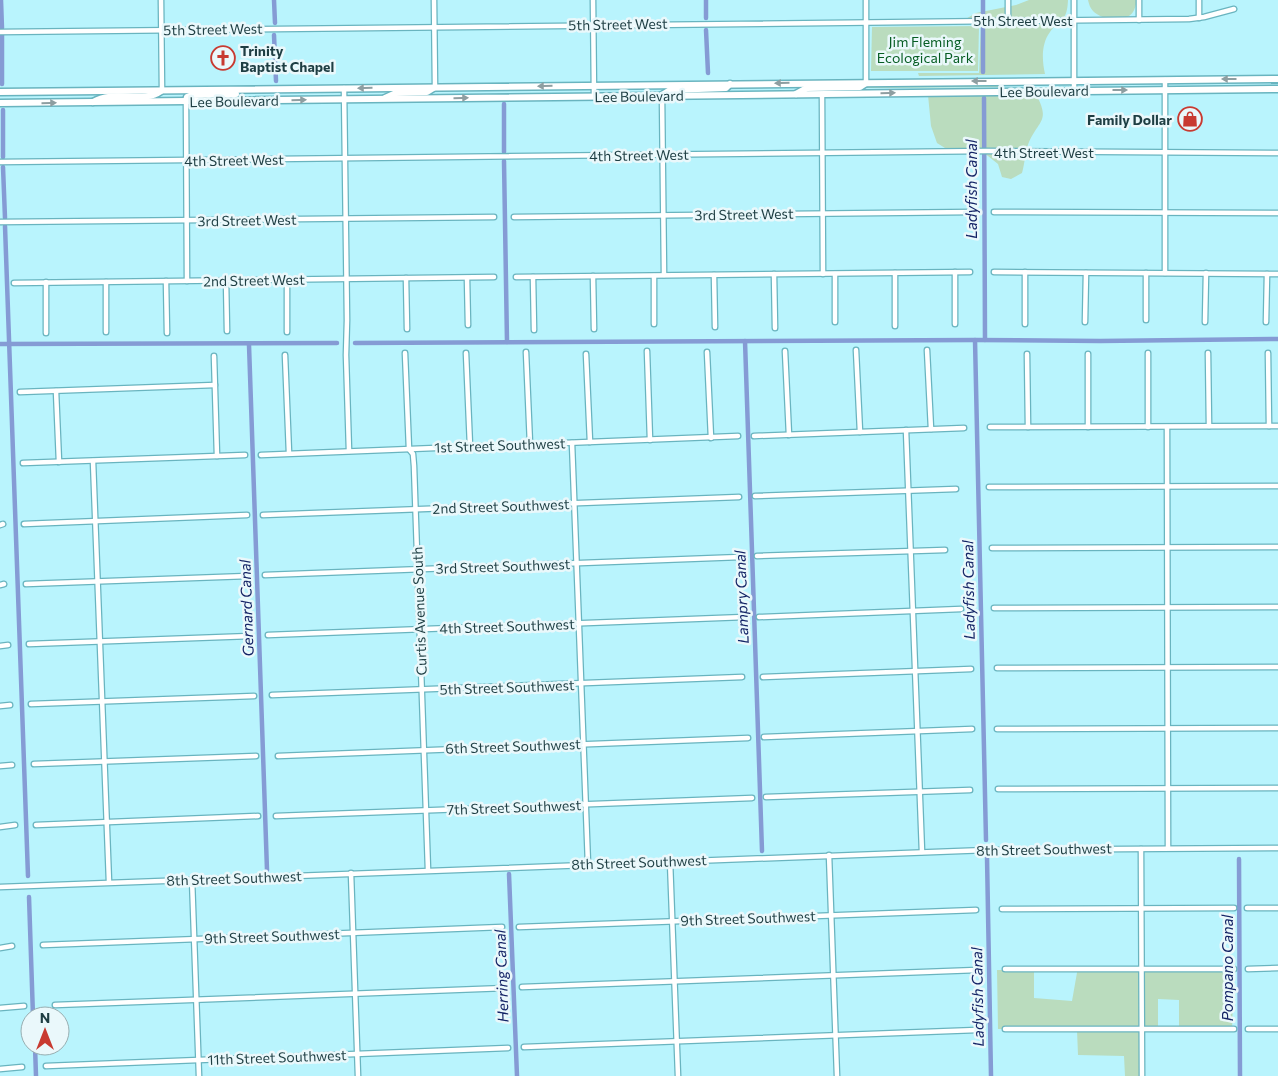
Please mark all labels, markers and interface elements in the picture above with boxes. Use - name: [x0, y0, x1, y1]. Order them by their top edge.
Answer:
- street label: 5th Street West: [973, 12, 1073, 29]
- street label: 5th Street West: [568, 15, 668, 33]
- street label: 5th Street West: [163, 20, 263, 38]
- park label: Jim Fleming Ecological Park: [877, 33, 974, 66]
- place label: Trinity Baptist Chapel: [240, 42, 334, 75]
- church icon: Trinity Baptist Chapel: [210, 45, 236, 71]
- one-way arrow: [1221, 75, 1237, 83]
- one-way arrow: [971, 77, 987, 85]
- one-way arrow: [774, 79, 790, 87]
- one-way arrow: [536, 82, 552, 90]
- street label: Lee Boulevard: [999, 82, 1089, 100]
- one-way arrow: [356, 84, 372, 92]
- one-way arrow: [1112, 86, 1128, 94]
- street label: Lee Boulevard: [594, 87, 684, 105]
- one-way arrow: [880, 89, 896, 97]
- street label: Lee Boulevard: [189, 92, 279, 110]
- one-way arrow: [453, 94, 469, 102]
- one-way arrow: [291, 96, 307, 104]
- one-way arrow: [41, 99, 57, 107]
- shop icon: Family Dollar: [1177, 106, 1203, 132]
- place label: Family Dollar: [1087, 111, 1172, 128]
- water label: Ladyfish Canal: [962, 138, 980, 239]
- street label: 4th Street West: [994, 144, 1094, 161]
- street label: 4th Street West: [589, 146, 689, 164]
- street label: 4th Street West: [184, 151, 284, 169]
- street label: 3rd Street West: [694, 205, 794, 223]
- street label: 3rd Street West: [197, 211, 297, 229]
- street label: 2nd Street West: [203, 271, 305, 289]
- street label: 1st Street Southwest: [434, 434, 566, 456]
- street label: 2nd Street Southwest: [432, 495, 570, 517]
- water label: Ladyfish Canal: [958, 539, 978, 640]
- street label: Curtis Avenue South: [408, 546, 430, 676]
- water label: Lampry Canal: [730, 549, 752, 644]
- street label: 3rd Street Southwest: [435, 555, 571, 577]
- water label: Gernard Canal: [235, 558, 257, 657]
- street label: 4th Street Southwest: [439, 615, 575, 637]
- street label: 5th Street Southwest: [439, 676, 575, 698]
- street label: 6th Street Southwest: [445, 735, 581, 757]
- street label: 7th Street Southwest: [446, 796, 582, 818]
- street label: 8th Street Southwest: [976, 839, 1112, 859]
- street label: 8th Street Southwest: [571, 851, 707, 873]
- street label: 8th Street Southwest: [166, 867, 302, 889]
- street label: 9th Street Southwest: [680, 907, 816, 929]
- water label: Pompano Canal: [1218, 913, 1236, 1021]
- street label: 9th Street Southwest: [204, 925, 340, 947]
- water label: Herring Canal: [490, 928, 512, 1023]
- water label: Ladyfish Canal: [967, 946, 987, 1047]
- north arrow: [20, 1006, 70, 1056]
- text: N: [40, 1009, 50, 1026]
- street label: 11th Street Southwest: [207, 1046, 347, 1068]

